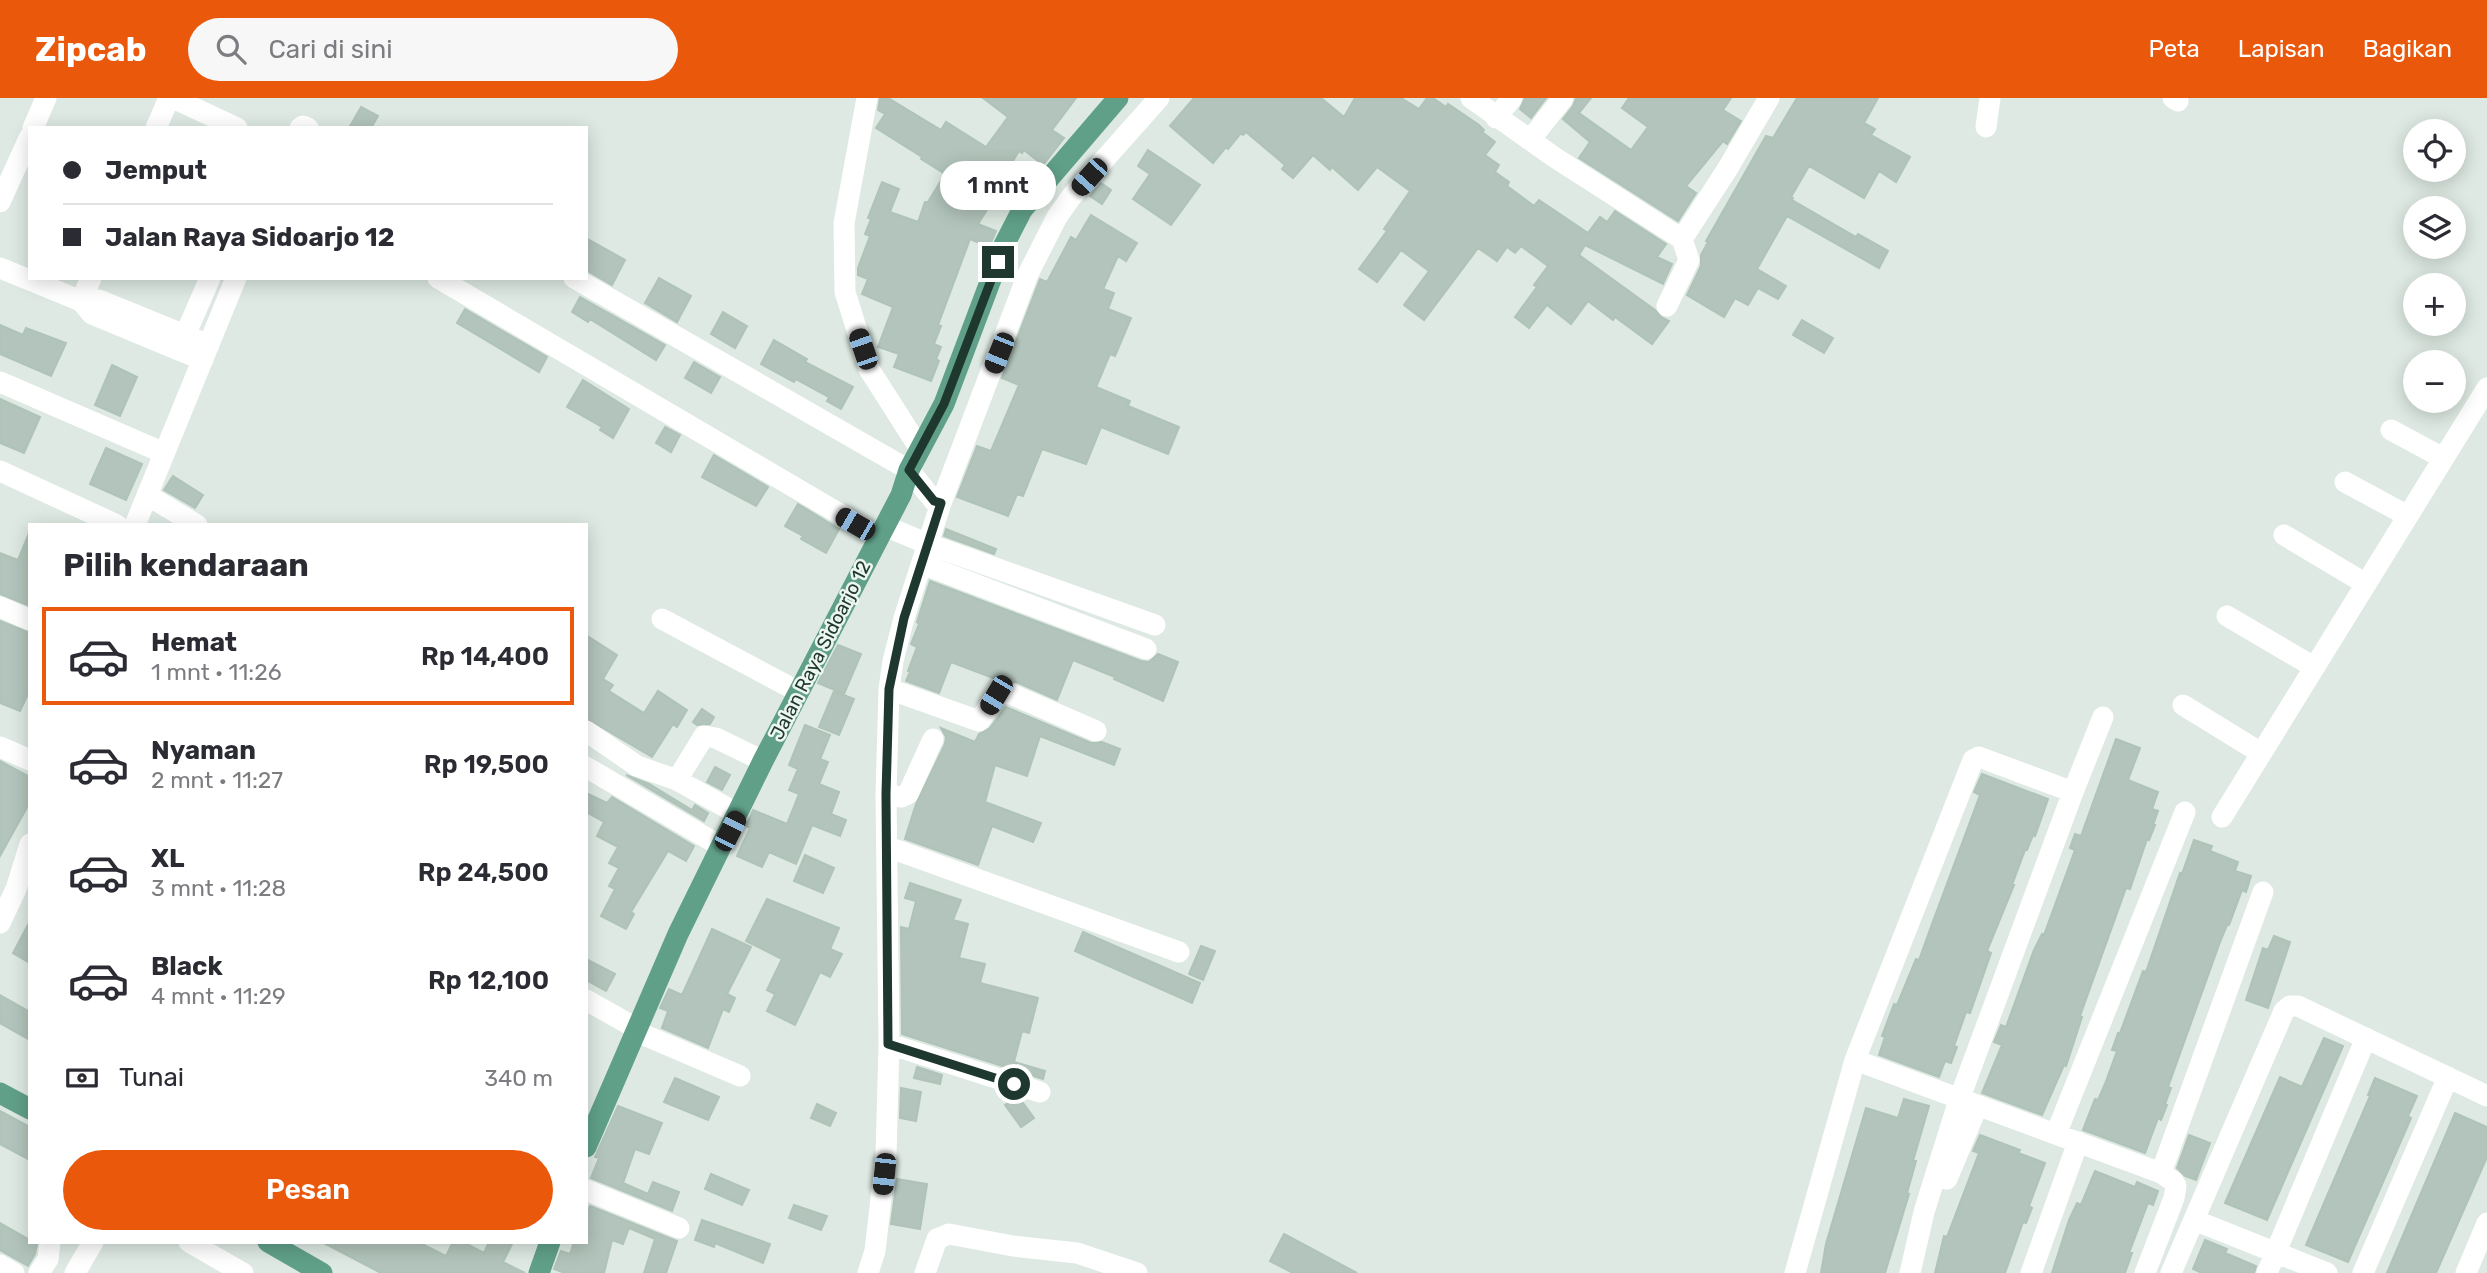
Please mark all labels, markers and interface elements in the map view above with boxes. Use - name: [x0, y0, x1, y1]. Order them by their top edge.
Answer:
- search box: [188, 18, 678, 81]
- text: Zipcab: [35, 30, 146, 69]
- icon: search: [212, 30, 250, 68]
- text: Cari di sini: [268, 34, 392, 65]
- text: Peta: [2148, 35, 2200, 63]
- text: Lapisan: [2238, 35, 2325, 63]
- text: Bagikan: [2363, 35, 2452, 63]
- map controls: [2403, 119, 2466, 413]
- button: locate: [2403, 119, 2466, 182]
- car: [1068, 154, 1111, 200]
- text: Jemput: [105, 155, 207, 186]
- callout: 1 mnt: [940, 160, 1056, 209]
- text: 1 mnt: [967, 171, 1029, 199]
- button: layers: [2403, 196, 2466, 259]
- text: Jalan Raya Sidoarjo 12: [105, 222, 395, 253]
- route end: [982, 246, 1014, 278]
- button: +: [2403, 273, 2466, 336]
- car: [847, 326, 880, 372]
- car: [982, 330, 1017, 376]
- button: −: [2403, 350, 2466, 413]
- car: [832, 504, 879, 544]
- text: Pilih kendaraan: [63, 546, 309, 584]
- street label: Jalan Raya Sidoarjo 12: [765, 557, 876, 744]
- icon: car: [67, 625, 130, 688]
- text: Hemat: [151, 627, 237, 658]
- text: Rp 14,400: [421, 641, 549, 672]
- text: 1 mnt · 11:26: [151, 658, 282, 686]
- car: [977, 672, 1016, 718]
- icon: car: [67, 733, 130, 796]
- text: Nyaman: [151, 735, 256, 766]
- text: Rp 19,500: [424, 749, 549, 780]
- text: 2 mnt · 11:27: [151, 766, 283, 794]
- car: [712, 808, 749, 854]
- icon: car: [67, 841, 130, 904]
- text: XL: [151, 843, 184, 874]
- text: Rp 24,500: [418, 857, 549, 888]
- text: 3 mnt · 11:28: [151, 874, 286, 902]
- icon: car: [67, 949, 130, 1012]
- text: Black: [151, 951, 223, 982]
- text: Rp 12,100: [428, 965, 549, 996]
- text: 4 mnt · 11:29: [151, 982, 286, 1010]
- icon: cash: [63, 1059, 101, 1097]
- text: Tunai: [119, 1062, 184, 1093]
- text: 340 m: [484, 1064, 553, 1092]
- route start: [998, 1068, 1030, 1100]
- button: Pesan: [63, 1150, 553, 1230]
- car: [872, 1152, 897, 1196]

